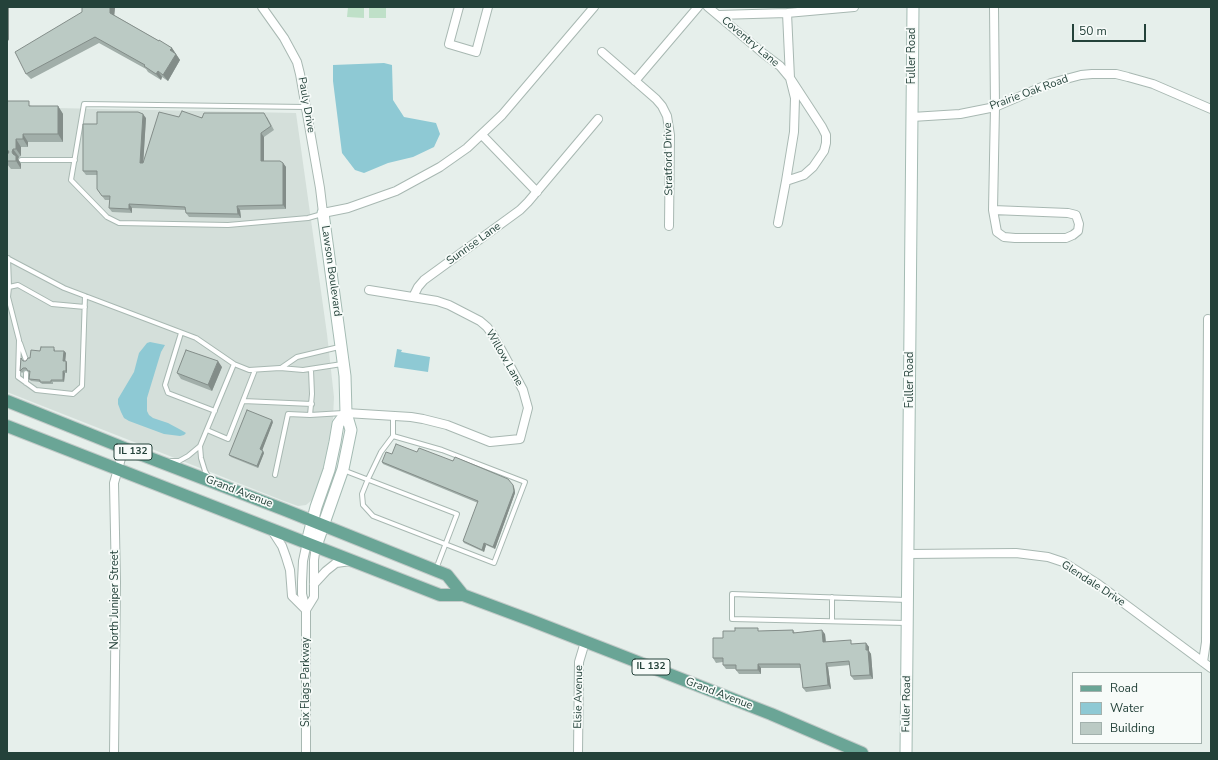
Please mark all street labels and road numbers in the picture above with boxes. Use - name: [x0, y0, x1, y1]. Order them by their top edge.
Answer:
- street label: Coventry Lane: [718, 14, 782, 70]
- street label: Fuller Road: [905, 28, 919, 84]
- street label: Prairie Oak Road: [988, 73, 1070, 113]
- street label: Pauly Drive: [295, 76, 317, 134]
- street label: Stratford Drive: [662, 122, 676, 196]
- street label: Sunrise Lane: [444, 220, 504, 268]
- street label: Lawson Boulevard: [318, 225, 344, 317]
- street label: Willow Lane: [483, 327, 525, 389]
- street label: Fuller Road: [903, 352, 917, 408]
- road number: IL 132: [114, 444, 152, 460]
- street label: Grand Avenue: [204, 473, 274, 511]
- street label: North Juniper Street: [108, 551, 122, 649]
- street label: Glendale Drive: [1059, 558, 1127, 610]
- street label: Six Flags Parkway: [299, 637, 313, 727]
- road number: IL 132: [632, 659, 670, 675]
- street label: Elsie Avenue: [572, 665, 586, 729]
- street label: Grand Avenue: [684, 675, 754, 713]
- street label: Fuller Road: [900, 676, 914, 732]

